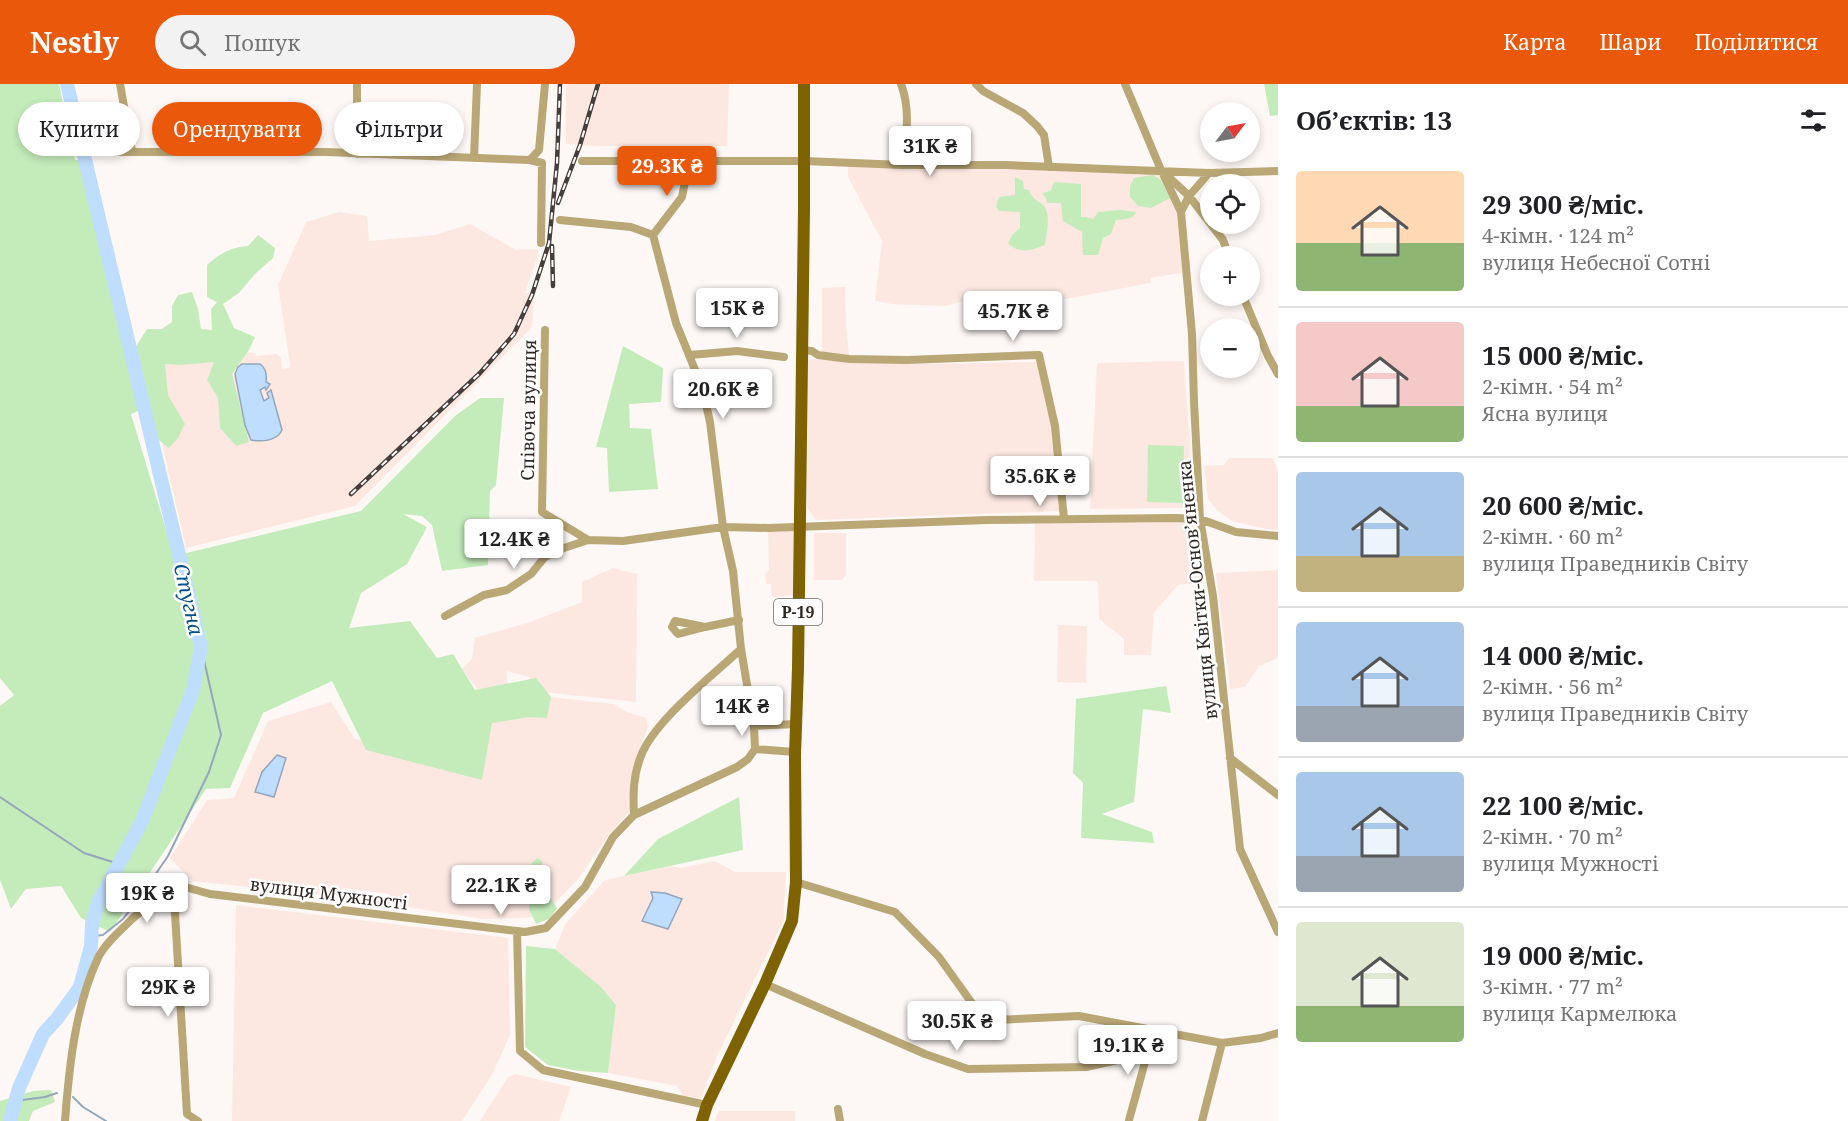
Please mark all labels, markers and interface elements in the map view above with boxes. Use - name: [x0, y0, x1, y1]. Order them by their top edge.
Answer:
- search box: [155, 15, 575, 69]
- text: Nestly: [30, 23, 119, 61]
- icon: search: [176, 26, 209, 59]
- text: Пошук: [224, 27, 300, 57]
- text: Карта: [1503, 28, 1566, 56]
- text: Шари: [1599, 28, 1661, 56]
- text: Поділитися: [1694, 28, 1818, 56]
- chip: Купити: [18, 102, 140, 156]
- chip: Орендувати: [152, 102, 322, 156]
- chip: Фільтри: [334, 102, 464, 156]
- north arrow: [1200, 102, 1260, 162]
- map controls: [1200, 102, 1260, 378]
- text: Об’єктів: 13: [1296, 102, 1452, 138]
- icon: filters: [1797, 104, 1830, 137]
- pin: 31K ₴: [888, 126, 972, 177]
- text: 31K ₴: [903, 132, 957, 159]
- pin: 29.3K ₴: [612, 146, 722, 197]
- text: 29.3K ₴: [631, 152, 703, 179]
- button: locate: [1200, 174, 1260, 234]
- text: 29 300 ₴/міс.: [1482, 186, 1644, 222]
- icon: home: [1344, 195, 1416, 267]
- text: 4-кімн. · 124 m²: [1482, 222, 1634, 249]
- button: +: [1200, 246, 1260, 306]
- text: вулиця Небесної Сотні: [1482, 249, 1711, 276]
- pin: 15K ₴: [695, 288, 779, 339]
- pin: 45.7K ₴: [958, 291, 1068, 342]
- text: 15K ₴: [710, 294, 764, 321]
- text: 45.7K ₴: [977, 297, 1049, 324]
- button: −: [1200, 318, 1260, 378]
- text: 15 000 ₴/міс.: [1482, 337, 1644, 373]
- street label: Співоча вулиця: [515, 339, 541, 481]
- icon: home: [1344, 346, 1416, 418]
- pin: 20.6K ₴: [668, 369, 778, 420]
- text: 2-кімн. · 54 m²: [1482, 373, 1623, 400]
- text: 20.6K ₴: [687, 375, 759, 402]
- text: Ясна вулиця: [1482, 400, 1608, 427]
- pin: 35.6K ₴: [985, 456, 1095, 507]
- street label: вулиця Квітки-Основʼяненка: [1171, 459, 1223, 721]
- text: 35.6K ₴: [1004, 462, 1076, 489]
- text: 20 600 ₴/міс.: [1482, 487, 1644, 523]
- icon: home: [1344, 496, 1416, 568]
- pin: 12.4K ₴: [459, 519, 569, 570]
- text: 2-кімн. · 60 m²: [1482, 523, 1623, 550]
- text: 12.4K ₴: [478, 525, 550, 552]
- text: вулиця Праведників Світу: [1482, 550, 1748, 577]
- water label: Стугна: [168, 560, 210, 638]
- road number: Р-19: [774, 599, 822, 625]
- text: 14 000 ₴/міс.: [1482, 637, 1644, 673]
- icon: home: [1344, 646, 1416, 718]
- text: 2-кімн. · 56 m²: [1482, 673, 1623, 700]
- pin: 14K ₴: [700, 686, 784, 737]
- text: 14K ₴: [715, 692, 769, 719]
- text: вулиця Праведників Світу: [1482, 700, 1748, 727]
- text: 22 100 ₴/міс.: [1482, 787, 1644, 823]
- icon: home: [1344, 796, 1416, 868]
- text: 2-кімн. · 70 m²: [1482, 823, 1623, 850]
- text: вулиця Мужності: [1482, 850, 1659, 877]
- pin: 22.1K ₴: [446, 865, 556, 916]
- street label: вулиця Мужності: [249, 871, 409, 915]
- text: 22.1K ₴: [465, 871, 537, 898]
- pin: 19K ₴: [105, 873, 189, 924]
- text: 19K ₴: [120, 879, 174, 906]
- text: 19 000 ₴/міс.: [1482, 937, 1644, 973]
- icon: home: [1344, 946, 1416, 1018]
- pin: 29K ₴: [126, 967, 210, 1018]
- text: 29K ₴: [141, 973, 195, 1000]
- text: 3-кімн. · 77 m²: [1482, 973, 1623, 1000]
- text: вулиця Кармелюка: [1482, 1000, 1677, 1027]
- pin: 30.5K ₴: [902, 1001, 1012, 1052]
- text: 30.5K ₴: [921, 1007, 993, 1034]
- pin: 19.1K ₴: [1073, 1025, 1183, 1076]
- text: 19.1K ₴: [1092, 1031, 1164, 1058]

